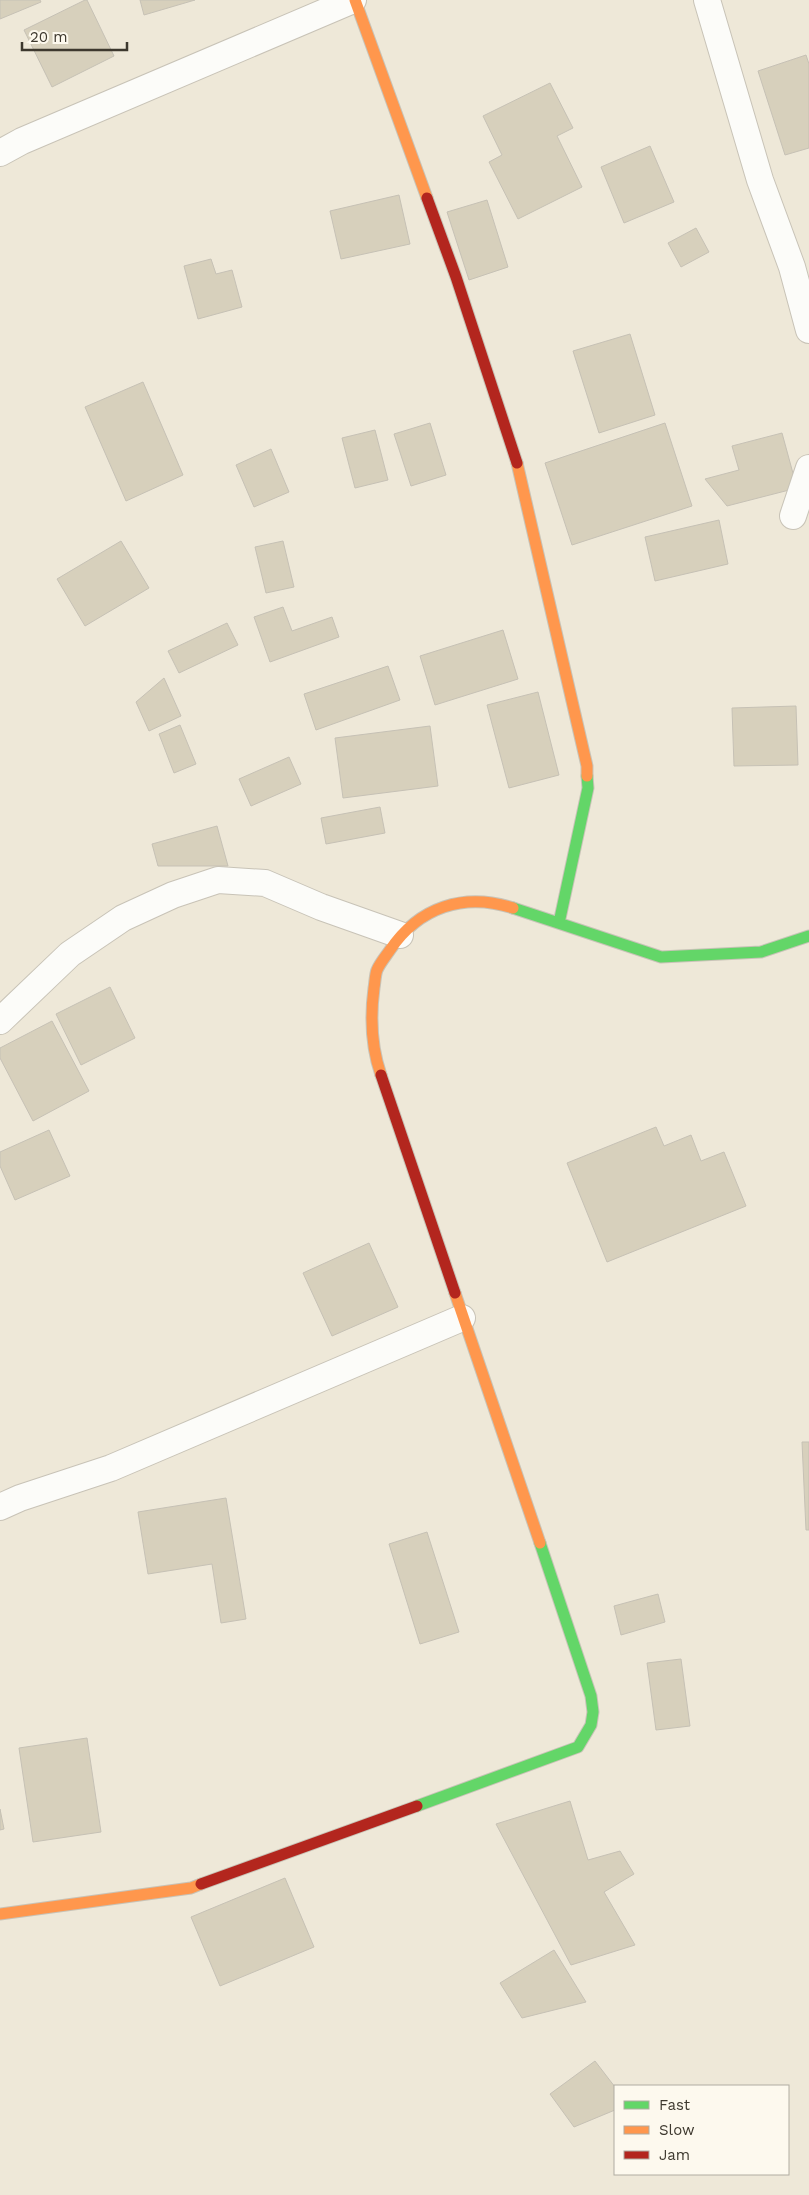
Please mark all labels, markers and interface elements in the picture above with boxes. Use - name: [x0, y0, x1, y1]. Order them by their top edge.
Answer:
- scale bar: [22, 20, 128, 52]
- text: 20 m: [30, 28, 68, 46]
- legend: [614, 2085, 789, 2175]
- text: Fast: [659, 2096, 691, 2114]
- text: Slow: [659, 2121, 695, 2139]
- text: Jam: [659, 2146, 690, 2164]

